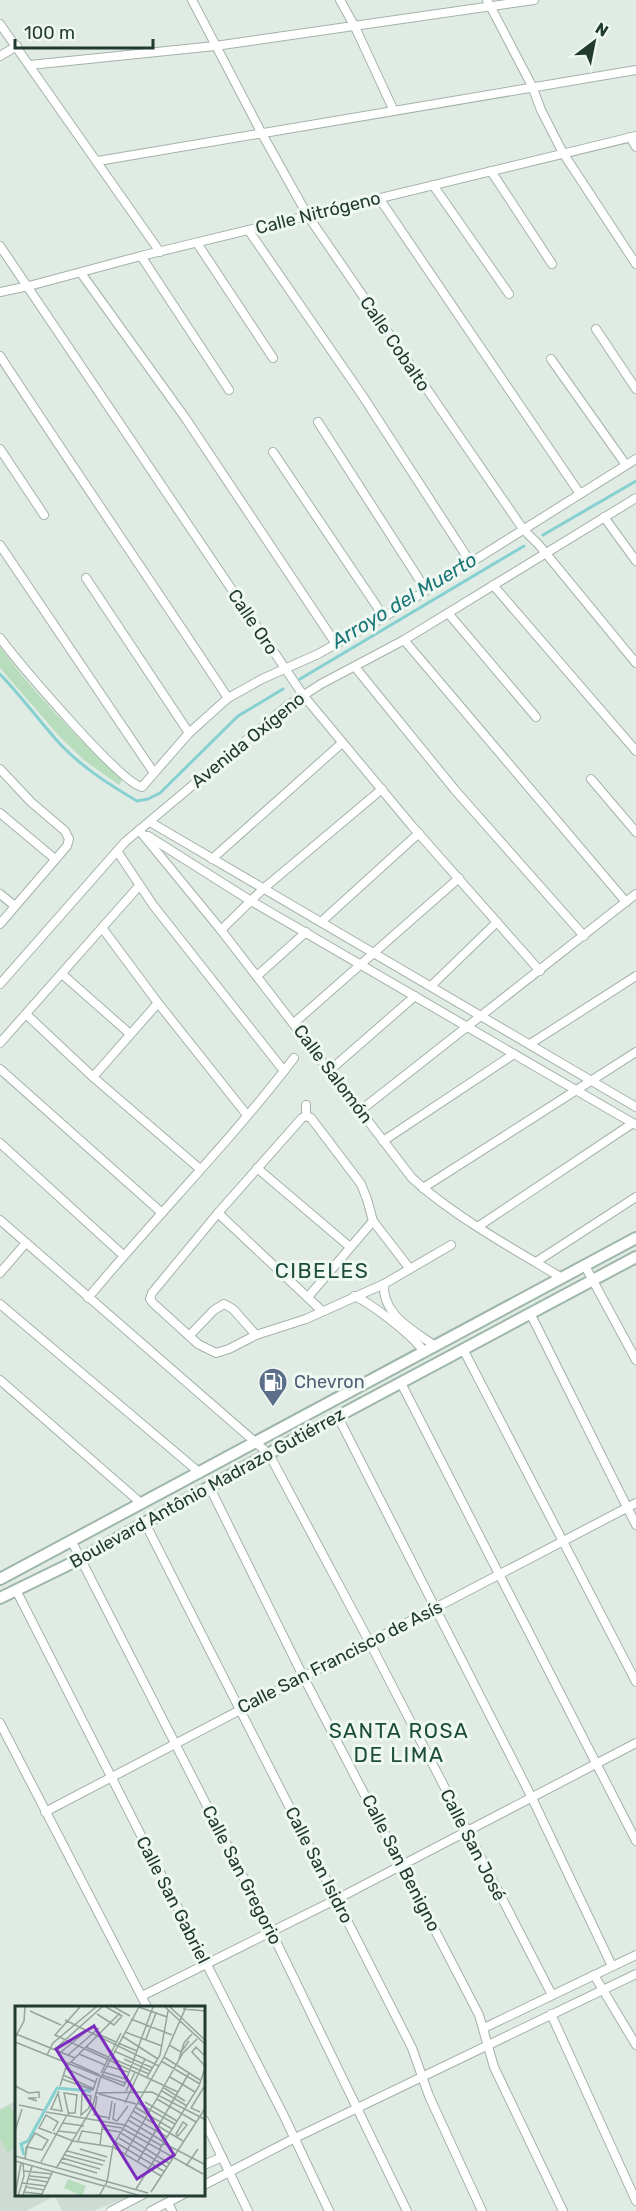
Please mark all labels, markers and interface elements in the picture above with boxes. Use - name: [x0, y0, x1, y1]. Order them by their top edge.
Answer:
- scale bar: [15, 12, 153, 50]
- north arrow: [564, 12, 624, 72]
- text: N: [592, 19, 612, 41]
- text: 100 m: [24, 22, 75, 44]
- street label: Calle Nitrógeno: [253, 187, 383, 239]
- street label: Calle Cobalto: [355, 292, 435, 396]
- water label: Arroyo del Muerto: [326, 547, 481, 653]
- street label: Calle Oro: [223, 585, 283, 659]
- street label: Avenida Oxígeno: [187, 687, 309, 793]
- street label: Calle Salomón: [289, 1020, 377, 1128]
- district label: CIBELES: [275, 1258, 369, 1283]
- fuel station icon: Chevron: [257, 1366, 289, 1408]
- place label: Chevron: [294, 1371, 365, 1393]
- street label: Boulevard Antônio Madrazo Gutiérrez: [66, 1403, 348, 1573]
- street label: Calle San Francisco de Asís: [234, 1596, 446, 1718]
- district label: SANTA ROSA DE LIMA: [329, 1718, 469, 1767]
- street label: Calle San José: [435, 1785, 511, 1905]
- street label: Calle San Benigno: [357, 1791, 445, 1935]
- street label: Calle San Gregorio: [197, 1802, 287, 1948]
- street label: Calle San Isidro: [280, 1803, 358, 1927]
- street label: Calle San Gabriel: [131, 1833, 215, 1967]
- inset map: [15, 2006, 206, 2196]

